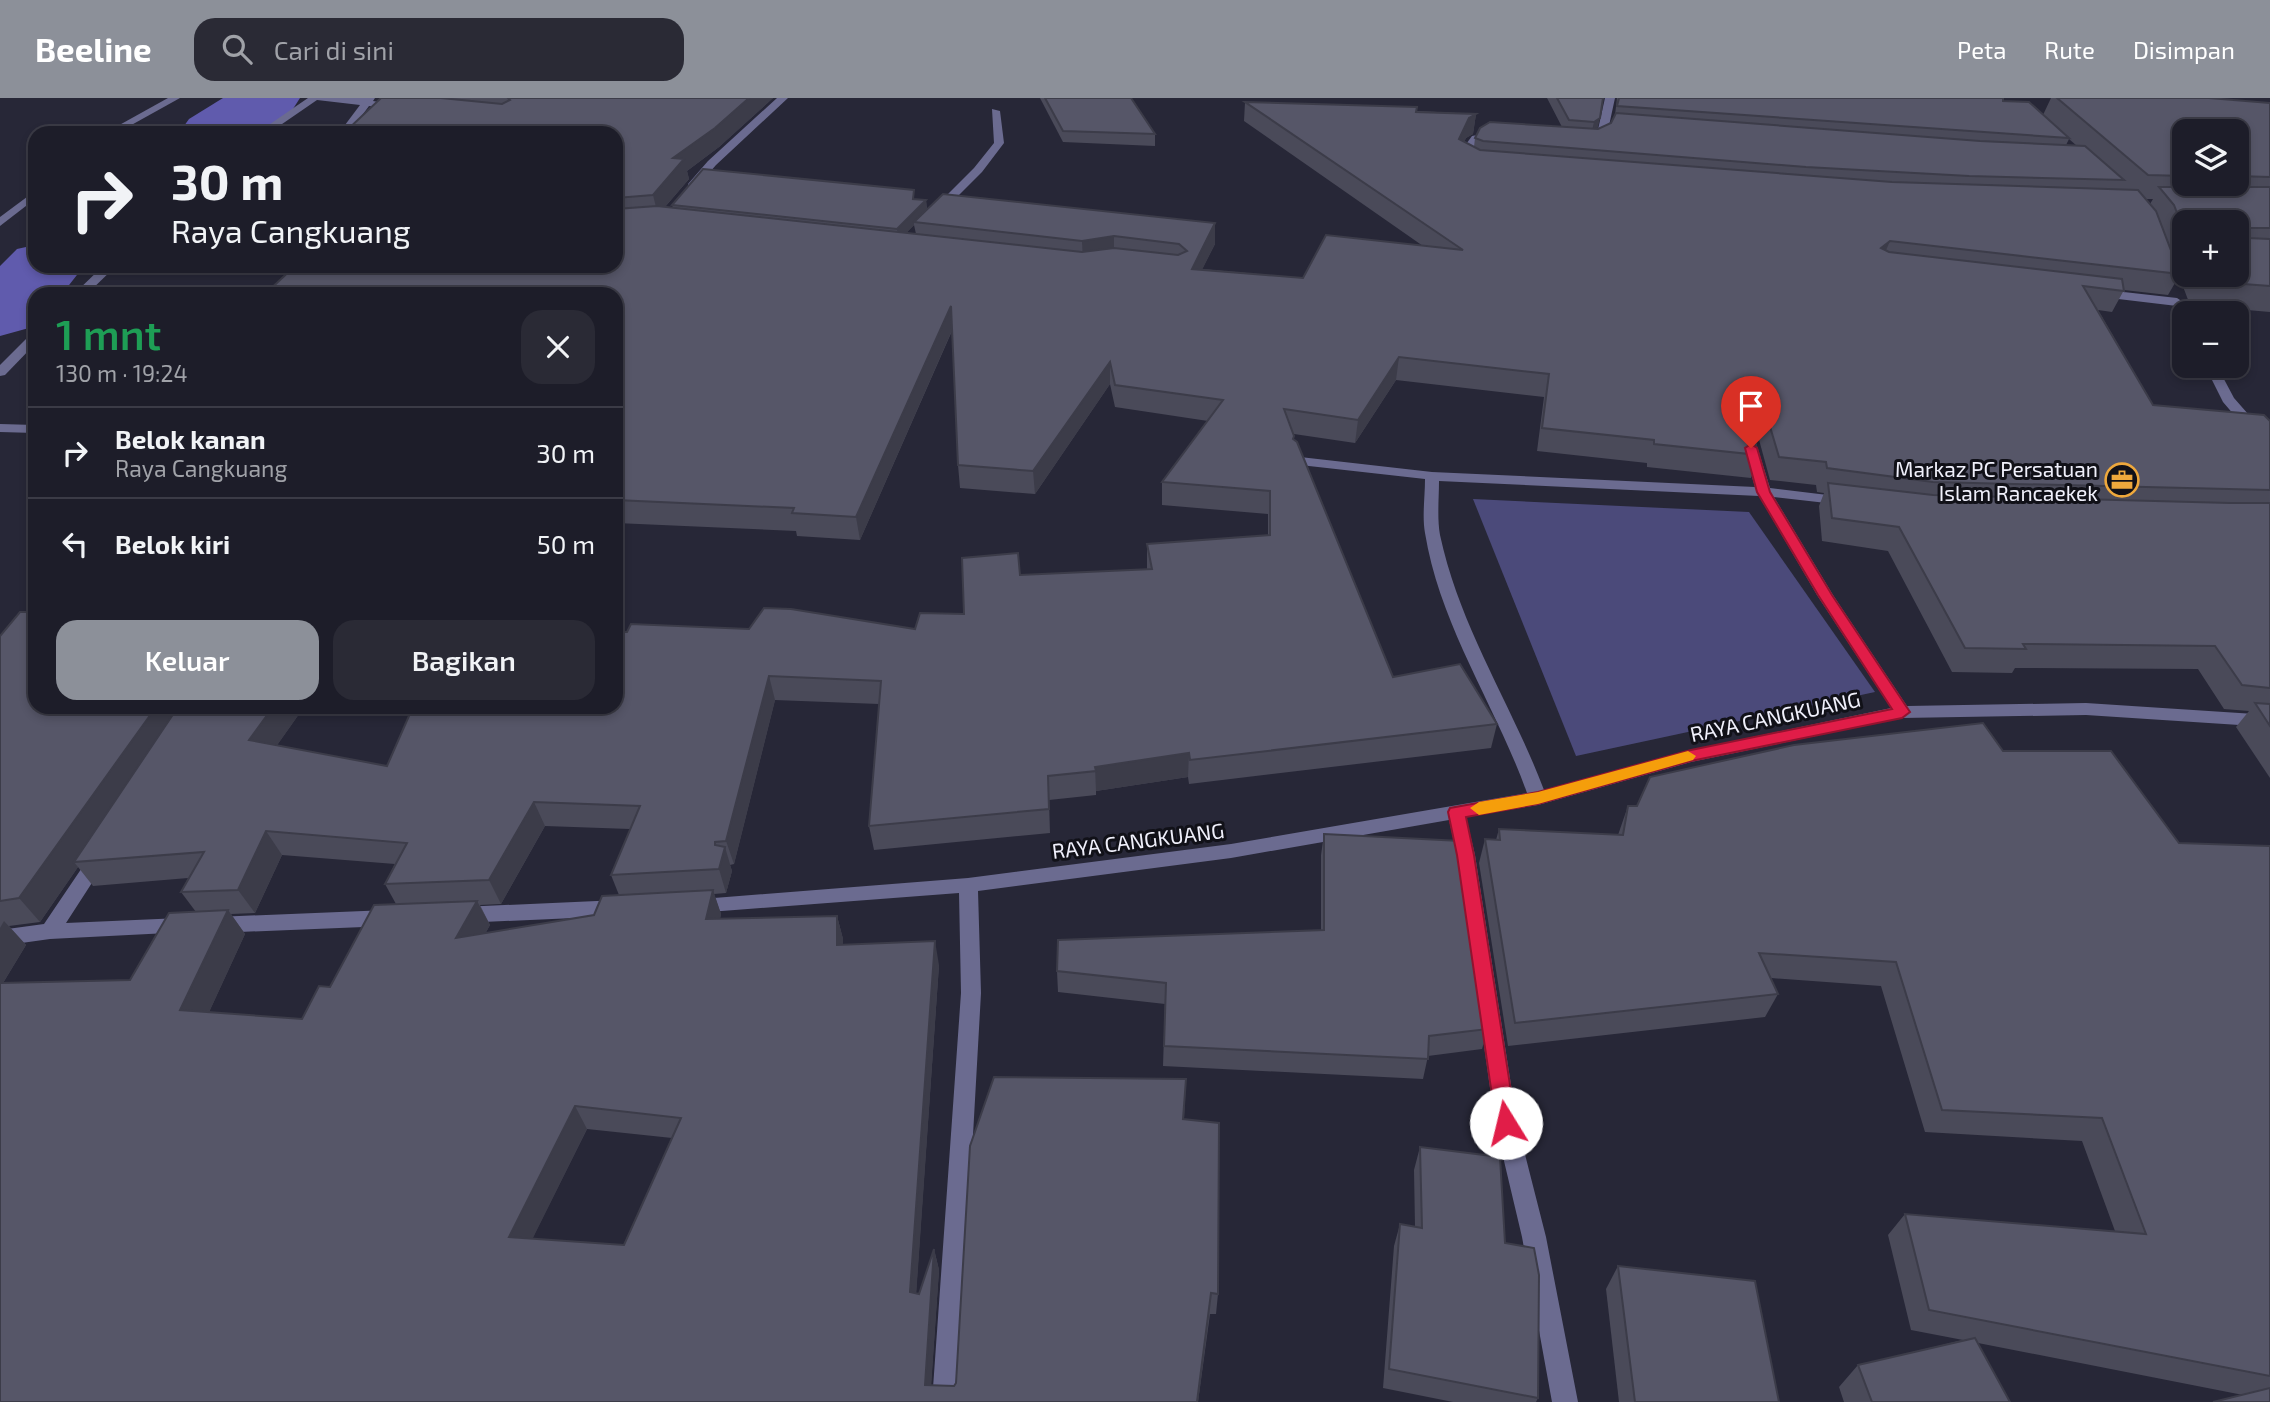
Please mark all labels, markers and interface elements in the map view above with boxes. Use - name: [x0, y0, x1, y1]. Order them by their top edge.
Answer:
- search box: [194, 18, 684, 81]
- text: Beeline: [35, 29, 152, 69]
- icon: search: [218, 30, 256, 68]
- text: Cari di sini: [274, 34, 394, 65]
- text: Peta: [1957, 35, 2006, 64]
- text: Rute: [2044, 35, 2095, 64]
- text: Disimpan: [2133, 35, 2235, 64]
- map controls: [2172, 119, 2249, 378]
- button: layers: [2172, 119, 2249, 196]
- text: 30 m: [171, 151, 283, 210]
- icon: right: [56, 154, 147, 245]
- button: +: [2172, 210, 2249, 287]
- text: Raya Cangkuang: [171, 211, 411, 249]
- button: −: [2172, 301, 2249, 378]
- text: 1 mnt: [56, 308, 161, 358]
- button: close: [521, 310, 595, 384]
- text: 130 m · 19:24: [56, 359, 188, 387]
- pin: [1721, 376, 1781, 448]
- icon: arrive: [1732, 387, 1770, 425]
- text: Belok kanan: [115, 423, 266, 454]
- icon: right: [56, 434, 94, 472]
- text: 30 m: [536, 437, 595, 468]
- text: Raya Cangkuang: [115, 454, 287, 482]
- place label: Markaz PC Persatuan Islam Rancaekek: [1895, 456, 2098, 505]
- office icon: Markaz PC Persatuan Islam Rancaekek: [2103, 461, 2141, 499]
- icon: left: [56, 525, 94, 563]
- text: Belok kiri: [115, 528, 230, 559]
- text: 50 m: [537, 528, 595, 559]
- button: Keluar: [56, 620, 319, 700]
- button: Bagikan: [333, 620, 595, 700]
- street label: RAYA CANGKUANG: [1688, 686, 1862, 746]
- street label: RAYA CANGKUANG: [1050, 817, 1226, 863]
- position arrow: [1469, 1086, 1543, 1160]

